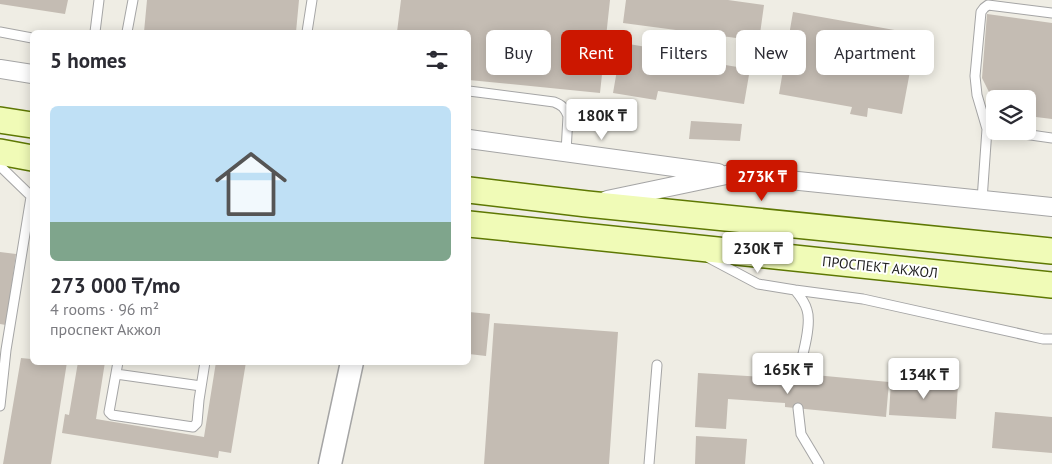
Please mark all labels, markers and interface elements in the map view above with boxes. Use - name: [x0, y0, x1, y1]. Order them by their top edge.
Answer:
- chip: Buy: [486, 30, 551, 75]
- chip: Rent: [561, 30, 632, 75]
- chip: Filters: [642, 30, 726, 75]
- chip: New: [736, 30, 806, 75]
- chip: Apartment: [816, 30, 934, 75]
- icon: filters: [423, 46, 451, 74]
- text: 5 homes: [50, 47, 126, 74]
- map controls: [986, 90, 1036, 140]
- button: layers: [986, 90, 1036, 140]
- pin: 180K ₸: [561, 98, 643, 141]
- text: 180K ₸: [577, 105, 627, 125]
- icon: home: [206, 139, 296, 229]
- pin: 273K ₸: [721, 160, 803, 202]
- text: 273K ₸: [737, 166, 787, 186]
- pin: 230K ₸: [717, 232, 799, 274]
- text: 230K ₸: [733, 238, 783, 258]
- street label: ПРОСПЕКТ АКЖОЛ: [821, 252, 939, 282]
- text: 273 000 ₸/mo: [50, 272, 180, 299]
- text: 4 rooms · 96 m²: [50, 299, 159, 319]
- text: проспект Акжол: [50, 319, 161, 339]
- pin: 165K ₸: [747, 352, 829, 395]
- pin: 134K ₸: [883, 358, 965, 400]
- text: 165K ₸: [763, 359, 813, 379]
- text: 134K ₸: [899, 364, 949, 384]

